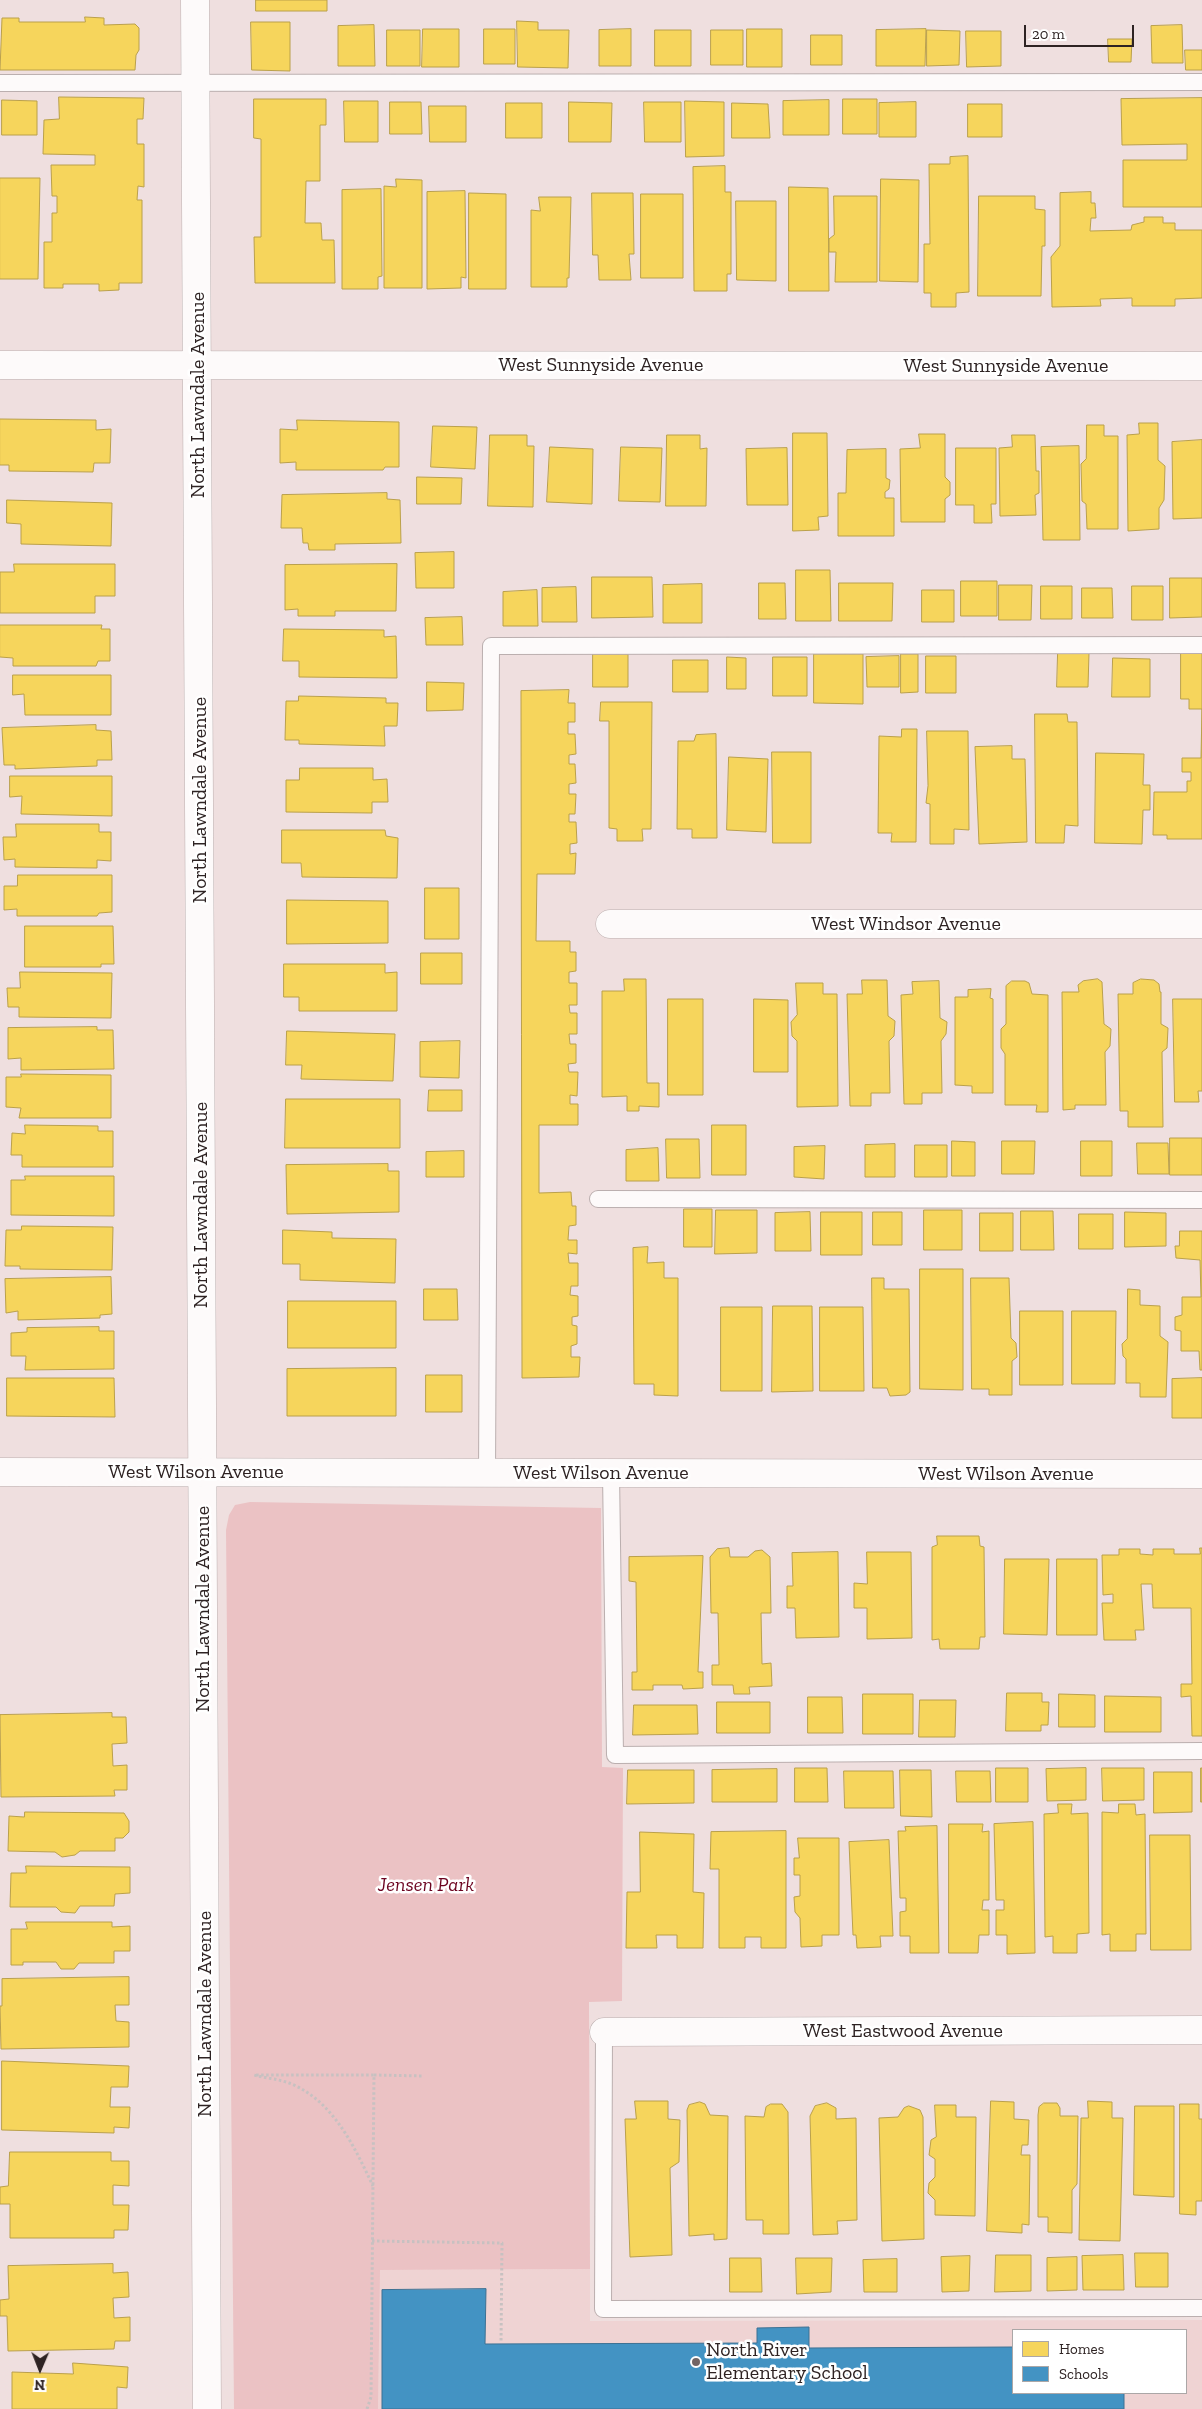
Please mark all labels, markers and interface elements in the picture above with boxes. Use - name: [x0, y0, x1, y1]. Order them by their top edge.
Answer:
- scale bar: [1027, 15, 1137, 47]
- text: 20 m: [1032, 25, 1065, 43]
- street label: North Lawndale Avenue: [186, 292, 210, 498]
- street label: West Sunnyside Avenue: [499, 353, 703, 377]
- street label: West Sunnyside Avenue: [904, 354, 1108, 378]
- street label: North Lawndale Avenue: [188, 697, 212, 903]
- street label: West Windsor Avenue: [811, 912, 1001, 936]
- street label: North Lawndale Avenue: [189, 1102, 213, 1308]
- street label: West Wilson Avenue: [108, 1460, 284, 1484]
- street label: West Wilson Avenue: [513, 1461, 689, 1485]
- street label: West Wilson Avenue: [918, 1462, 1094, 1486]
- street label: North Lawndale Avenue: [191, 1506, 215, 1712]
- park label: Jensen Park: [378, 1873, 474, 1897]
- street label: North Lawndale Avenue: [193, 1911, 217, 2117]
- street label: West Eastwood Avenue: [803, 2019, 1003, 2043]
- legend: [1012, 2329, 1187, 2394]
- place label: North River Elementary School: [706, 2338, 868, 2385]
- text: Homes: [1059, 2340, 1104, 2358]
- north arrow: [15, 2344, 65, 2394]
- marker: North River Elementary School: [690, 2356, 702, 2368]
- text: Schools: [1059, 2365, 1108, 2383]
- text: N: [34, 2376, 45, 2393]

